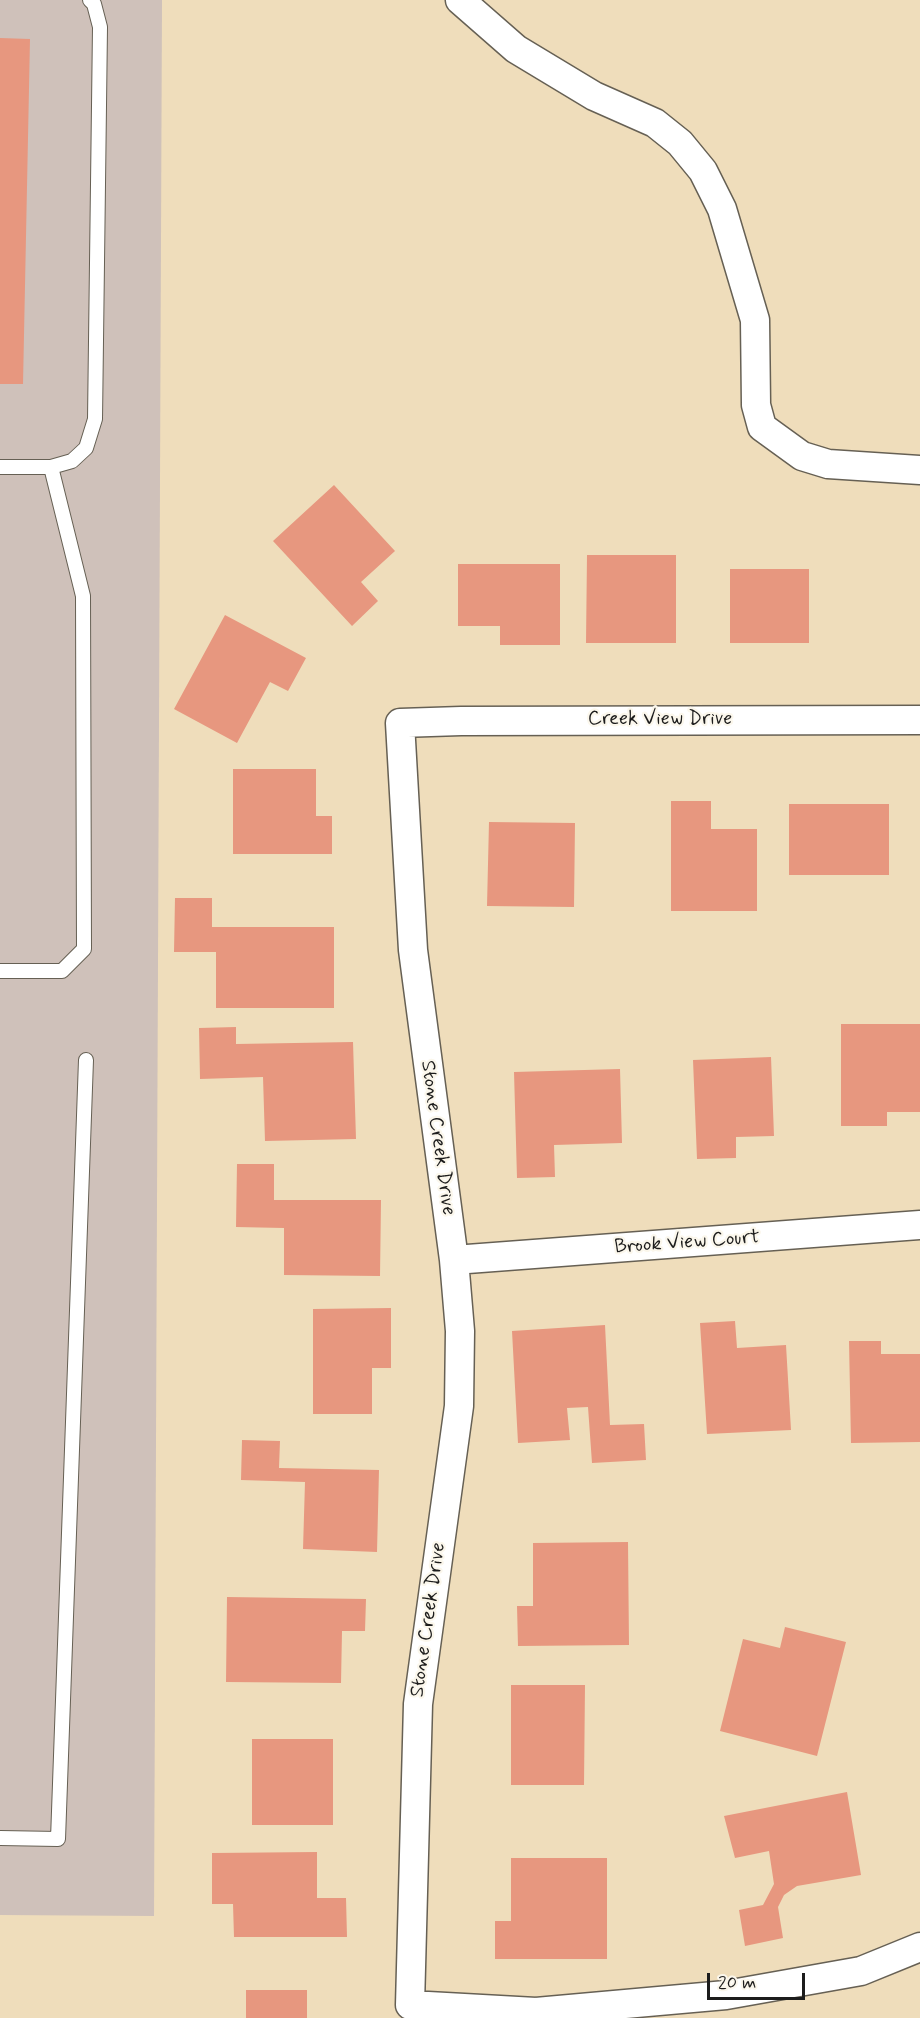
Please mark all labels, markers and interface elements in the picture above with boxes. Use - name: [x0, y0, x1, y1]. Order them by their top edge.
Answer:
- street label: Creek View Drive: [588, 708, 732, 732]
- street label: Stone Creek Drive: [414, 1059, 460, 1217]
- street label: Brook View Court: [614, 1226, 760, 1260]
- street label: Stone Creek Drive: [406, 1541, 452, 1699]
- scale bar: [710, 1961, 808, 1999]
- text: 20 m: [718, 1971, 756, 1995]

